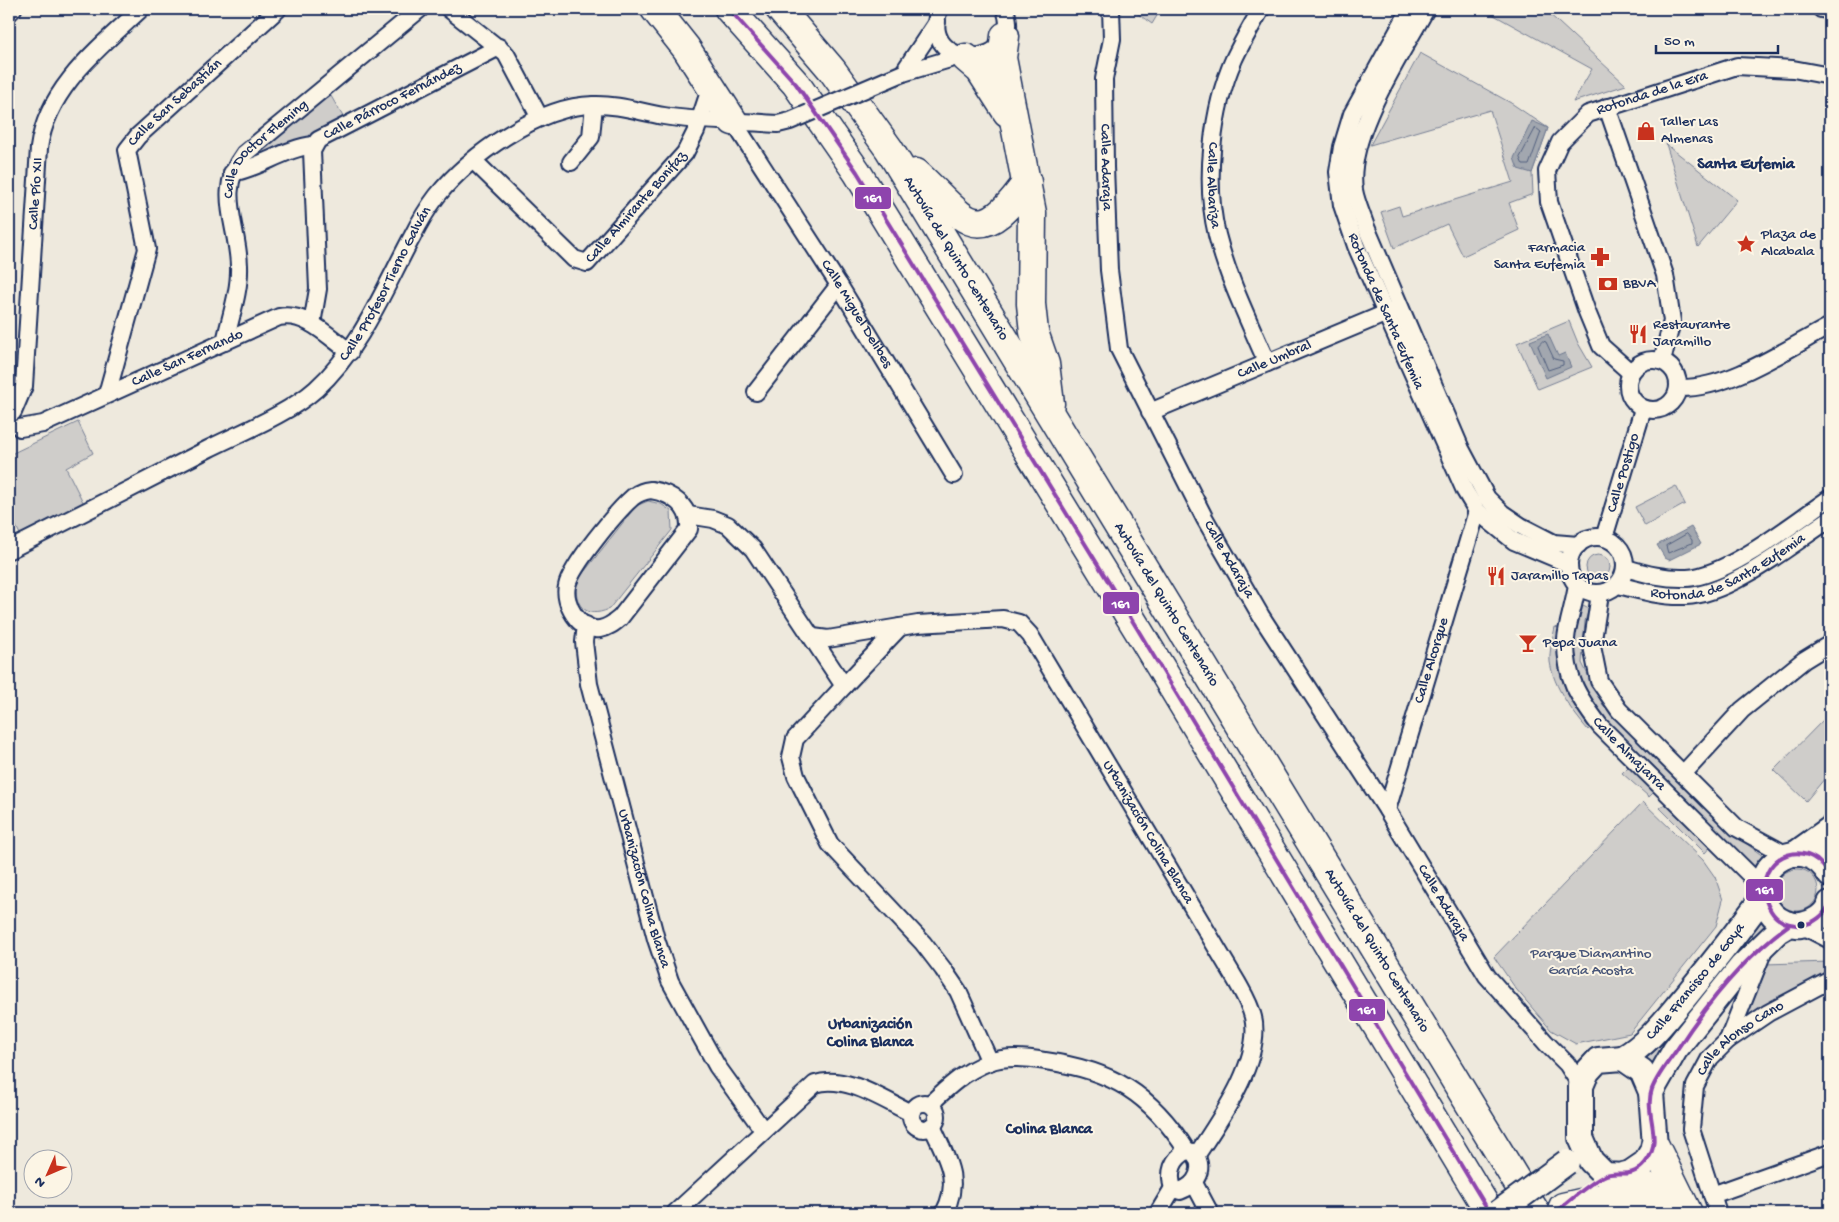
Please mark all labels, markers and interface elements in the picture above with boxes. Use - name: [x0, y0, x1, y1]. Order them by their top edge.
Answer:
- scale bar: [1656, 22, 1779, 54]
- text: 50 m: [1664, 33, 1695, 51]
- street label: Calle San Sebastián: [124, 55, 226, 150]
- street label: Calle Párroco Fernández: [321, 59, 465, 145]
- street label: Rotonda de la Era: [1594, 67, 1711, 120]
- street label: Calle Doctor Fleming: [220, 96, 312, 199]
- place label: Taller Las Almenas: [1660, 113, 1718, 148]
- shop icon: Taller Las Almenas: [1635, 120, 1657, 142]
- street label: Calle Adaraja: [1096, 124, 1116, 212]
- street label: Calle Albariza: [1202, 141, 1224, 230]
- street label: Calle Almirante Bonifaz: [582, 147, 691, 267]
- district label: Santa Eufemia: [1697, 155, 1796, 175]
- street label: Calle Pío XII: [25, 157, 47, 230]
- street label: Autovía del Quinto Centenario: [899, 173, 1013, 344]
- line badge: 161: [854, 186, 892, 210]
- text: 161: [863, 191, 883, 208]
- street label: Calle Profesor Tierno Galván: [336, 203, 436, 365]
- place label: Plaza de Alcabala: [1760, 226, 1816, 261]
- street label: Rotonda de Santa Eufemia: [1343, 231, 1428, 393]
- place icon: Plaza de Alcabala: [1735, 233, 1757, 255]
- place label: Farmacia Santa Eufemia: [1494, 239, 1586, 274]
- pharmacy icon: Farmacia Santa Eufemia: [1589, 246, 1611, 268]
- street label: Calle Miguel Delibes: [816, 257, 896, 372]
- bank icon: BBVA: [1597, 273, 1619, 295]
- place label: BBVA: [1622, 275, 1657, 293]
- place label: Restaurante Jaramillo: [1653, 316, 1730, 351]
- restaurant icon: Restaurante Jaramillo: [1627, 323, 1649, 345]
- street label: Calle San Fernando: [129, 325, 246, 392]
- street label: Calle Umbral: [1235, 336, 1314, 383]
- street label: Calle Postigo: [1603, 431, 1644, 515]
- street label: Calle Adaraja: [1199, 518, 1258, 602]
- street label: Autovía del Quinto Centenario: [1109, 519, 1223, 690]
- street label: Rotonda de Santa Eufemia: [1649, 529, 1810, 605]
- restaurant icon: Jaramillo Tapas: [1485, 565, 1507, 587]
- place label: Jaramillo Tapas: [1511, 567, 1609, 585]
- line badge: 161: [1102, 591, 1140, 615]
- text: 161: [1111, 597, 1131, 614]
- street label: Calle Alcorque: [1411, 615, 1453, 706]
- bar icon: Pepa Juana: [1517, 632, 1539, 654]
- place label: Pepa Juana: [1542, 634, 1618, 652]
- street label: Calle Almajarra: [1588, 714, 1670, 795]
- street label: Urbanización Colina Blanca: [1098, 757, 1198, 908]
- street label: Urbanización Colina Blanca: [613, 807, 674, 971]
- street label: Calle Adaraja: [1413, 861, 1473, 945]
- street label: Autovía del Quinto Centenario: [1320, 865, 1433, 1036]
- line badge: 161: [1745, 878, 1784, 902]
- text: 161: [1755, 883, 1775, 900]
- street label: Calle Francisco de Goya: [1643, 919, 1750, 1044]
- unlabelled marker: [1796, 920, 1806, 930]
- park label: Parque Diamantino García Acosta: [1530, 945, 1652, 980]
- street label: Calle Alonso Cano: [1693, 997, 1787, 1079]
- line badge: 161: [1348, 998, 1386, 1022]
- text: 161: [1357, 1003, 1377, 1020]
- district label: Urbanización Colina Blanca: [826, 1016, 914, 1053]
- district label: Colina Blanca: [1005, 1121, 1093, 1140]
- north arrow: [22, 1150, 72, 1200]
- text: N: [31, 1172, 50, 1191]

